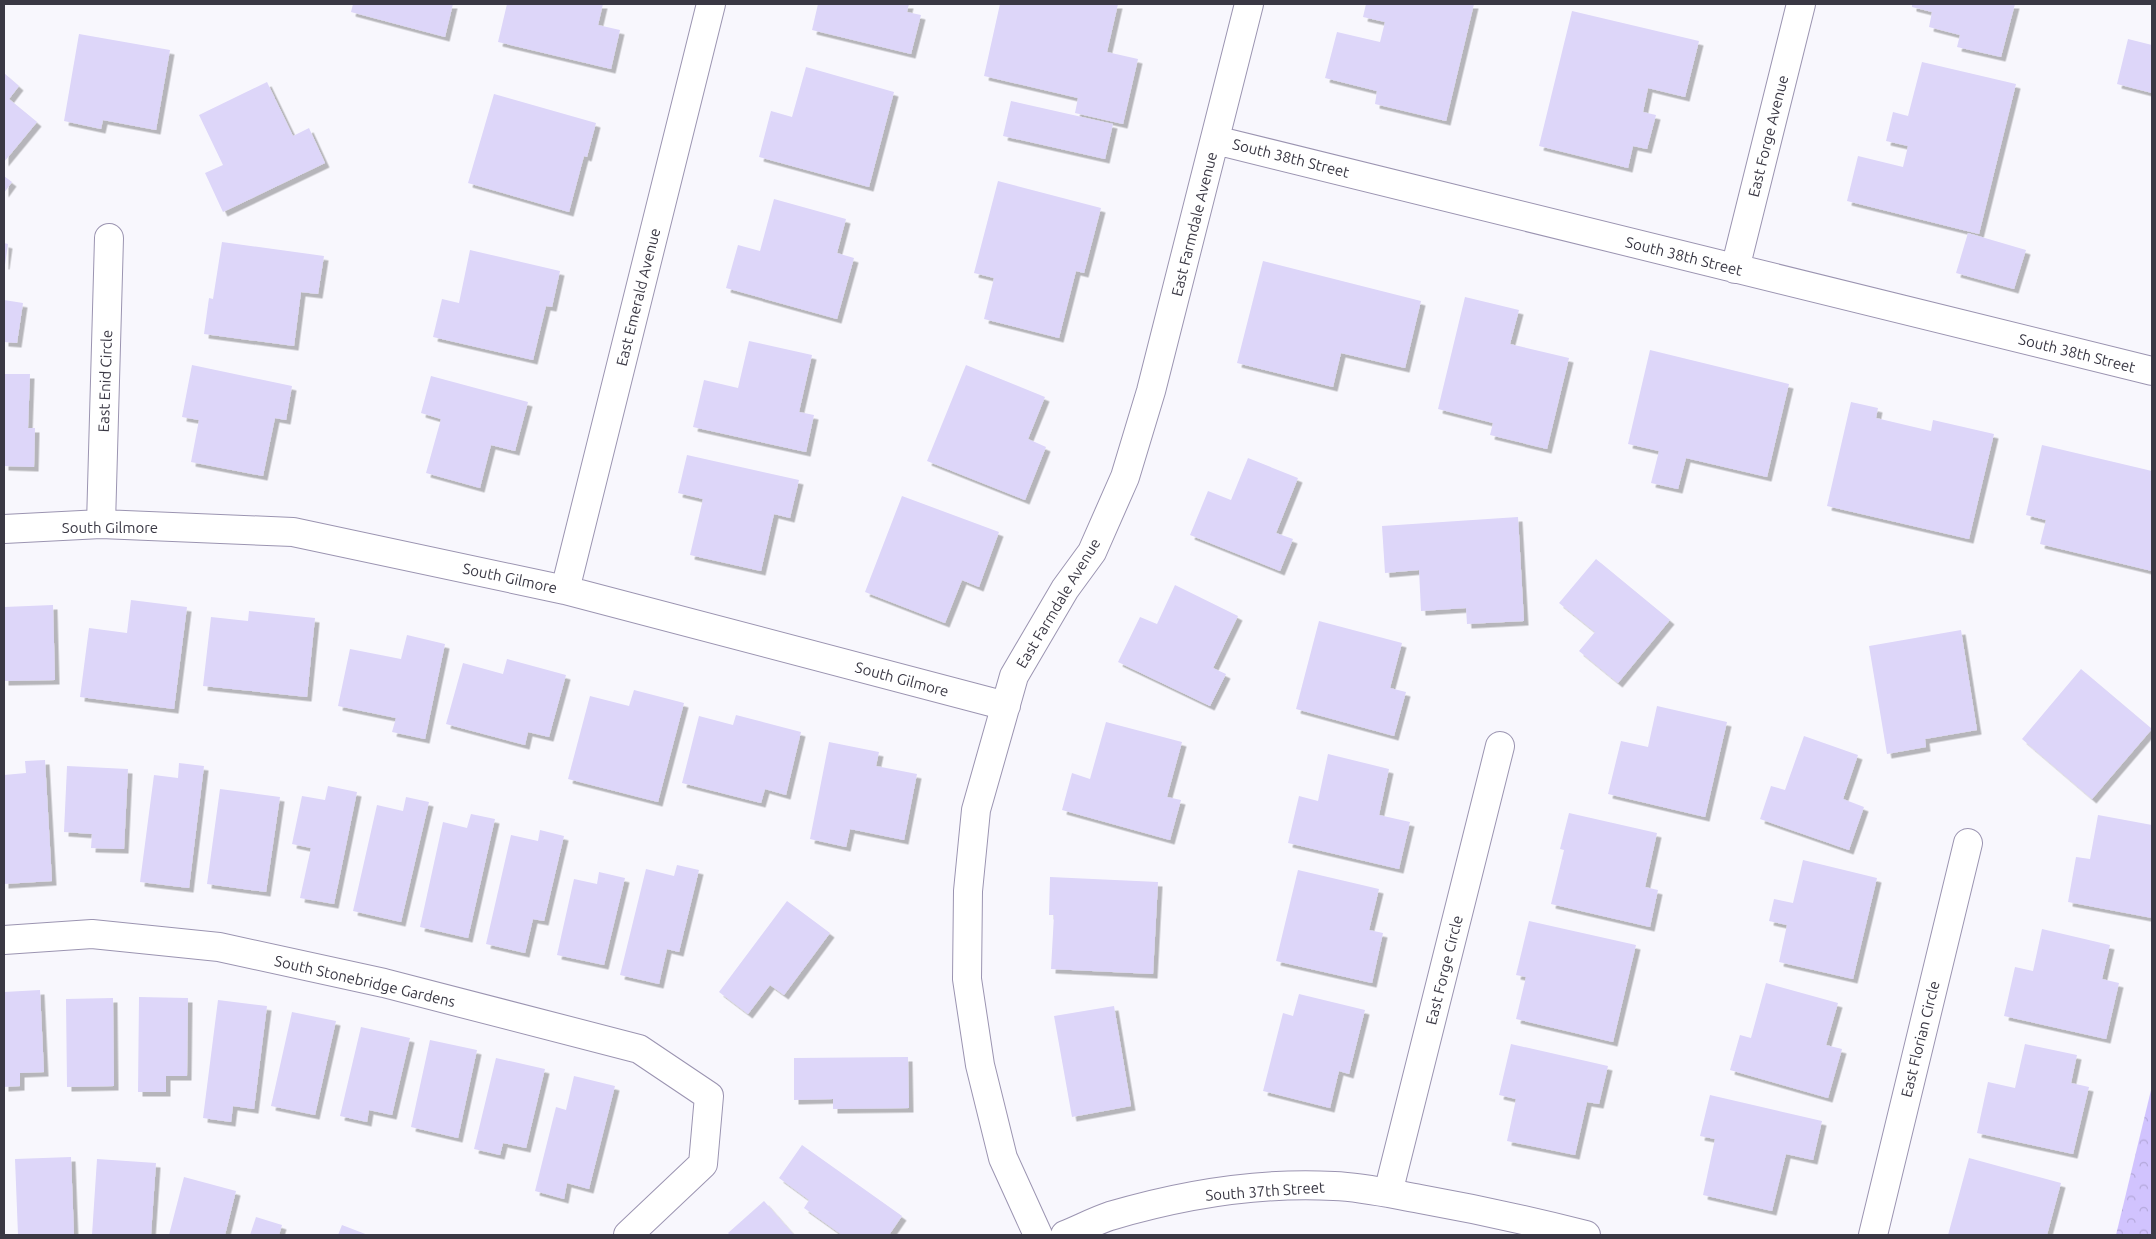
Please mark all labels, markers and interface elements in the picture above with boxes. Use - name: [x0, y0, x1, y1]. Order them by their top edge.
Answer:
- street label: East Forge Avenue: [1745, 73, 1791, 199]
- street label: South 38th Street: [1231, 135, 1351, 181]
- street label: East Farmdale Avenue: [1168, 150, 1220, 298]
- street label: East Emerald Avenue: [613, 226, 663, 368]
- street label: South 38th Street: [1624, 233, 1744, 279]
- street label: East Enid Circle: [95, 329, 115, 433]
- street label: South 38th Street: [2017, 330, 2137, 376]
- street label: South Gilmore: [62, 519, 158, 536]
- street label: East Farmdale Avenue: [1013, 535, 1103, 671]
- street label: South Gilmore: [461, 560, 559, 596]
- street label: South Gilmore: [853, 658, 951, 700]
- street label: East Forge Circle: [1422, 913, 1466, 1027]
- street label: South Stonebridge Gardens: [273, 952, 457, 1010]
- street label: East Florian Circle: [1897, 979, 1943, 1099]
- street label: South 37th Street: [1205, 1178, 1325, 1204]

